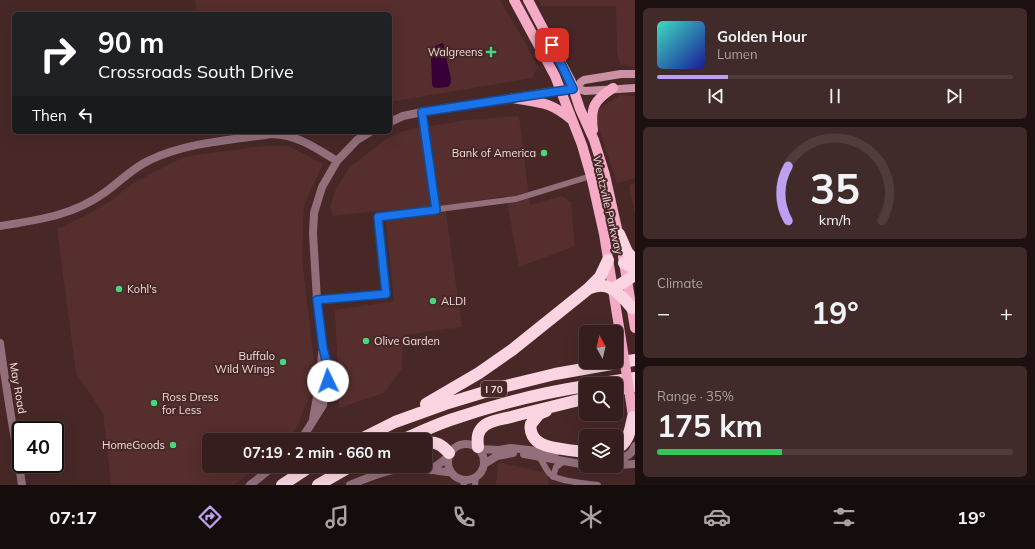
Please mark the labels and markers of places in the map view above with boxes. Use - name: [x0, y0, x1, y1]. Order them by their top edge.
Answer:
- pin: [535, 28, 569, 62]
- place label: Walgreens: [428, 45, 483, 59]
- marker: Walgreens: [486, 47, 496, 57]
- place label: Bank of America: [452, 146, 536, 160]
- marker: Bank of America: [539, 148, 549, 158]
- place label: Kohl's: [127, 282, 157, 296]
- marker: Kohl's: [114, 284, 124, 294]
- place label: ALDI: [441, 294, 466, 308]
- marker: ALDI: [428, 296, 438, 306]
- place label: Olive Garden: [374, 334, 440, 348]
- marker: Olive Garden: [361, 336, 371, 346]
- place label: Buffalo Wild Wings: [215, 349, 275, 376]
- marker: Buffalo Wild Wings: [278, 357, 288, 367]
- place label: Ross Dress for Less: [162, 390, 219, 417]
- marker: Ross Dress for Less: [149, 398, 159, 408]
- place label: HomeGoods: [102, 438, 165, 452]
- marker: HomeGoods: [168, 440, 178, 450]

